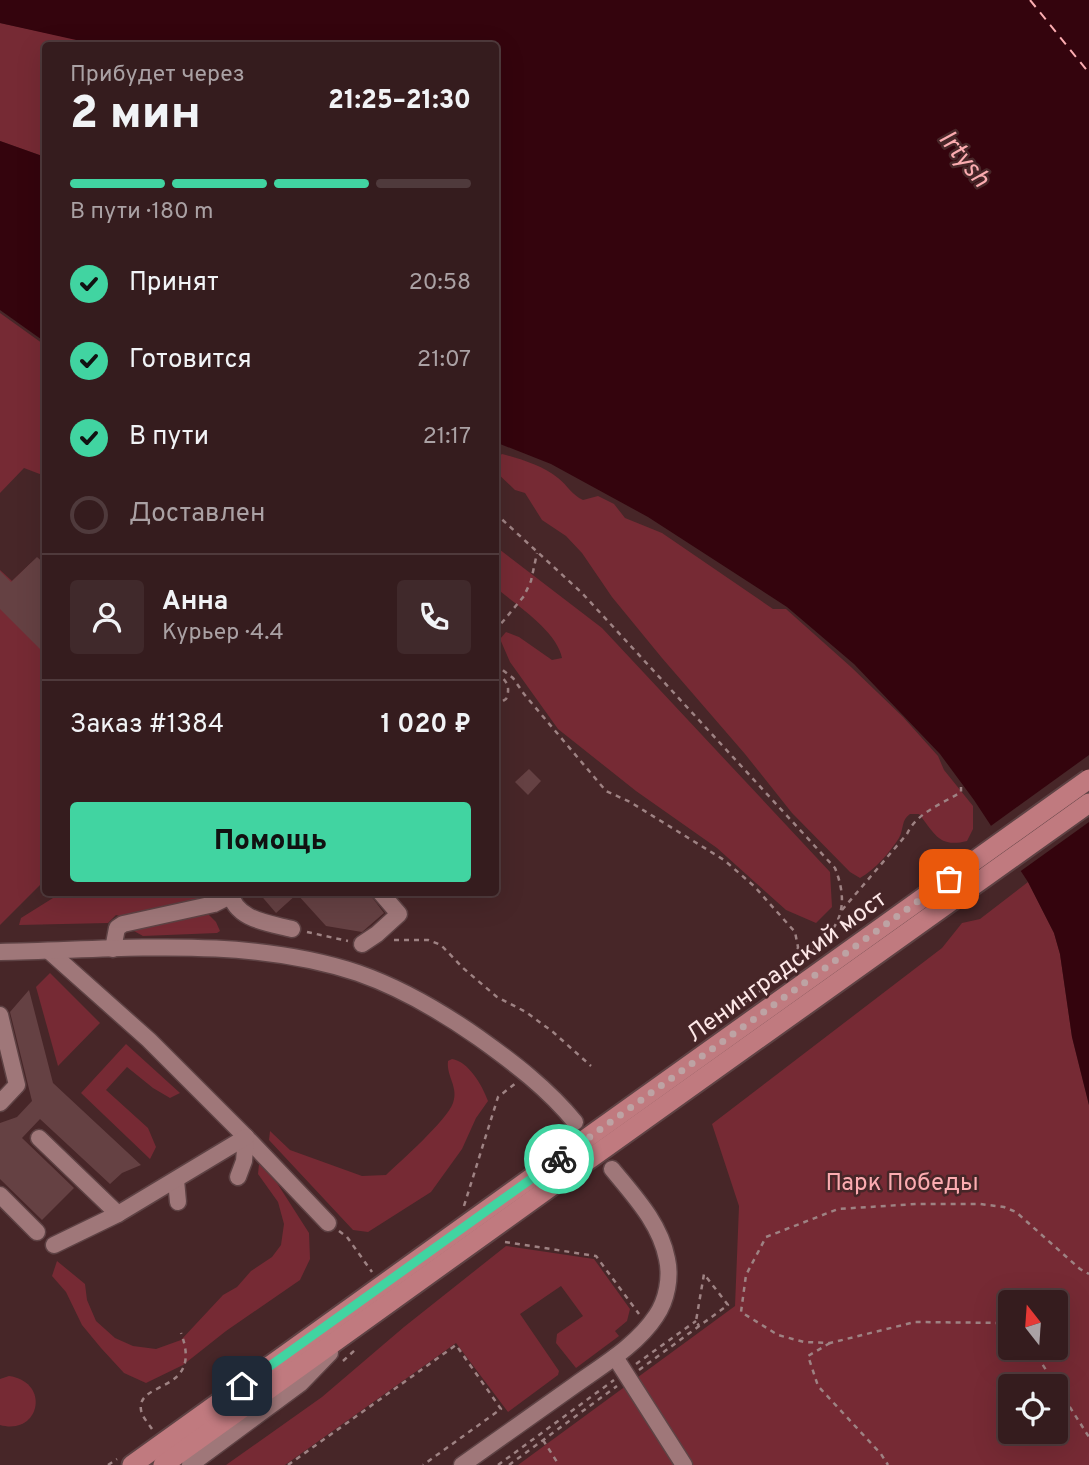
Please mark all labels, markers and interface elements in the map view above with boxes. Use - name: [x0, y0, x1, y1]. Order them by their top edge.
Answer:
- text: Прибудет через: [70, 61, 245, 90]
- text: 21:25–21:30: [328, 85, 471, 118]
- text: 2 мин: [70, 86, 201, 145]
- water label: Irtysh: [930, 124, 996, 195]
- text: В пути · 180 m: [70, 198, 214, 227]
- icon: check: [70, 265, 108, 303]
- text: Принят: [129, 267, 219, 300]
- text: 20:58: [409, 269, 471, 298]
- icon: check: [70, 342, 108, 380]
- text: Готовится: [129, 344, 252, 377]
- text: 21:07: [417, 346, 471, 375]
- icon: check: [70, 419, 108, 457]
- text: В пути: [129, 421, 209, 454]
- text: 21:17: [423, 423, 471, 452]
- text: Доставлен: [129, 498, 265, 531]
- button: person: [70, 580, 144, 654]
- button: phone: [397, 580, 471, 654]
- text: Анна: [162, 586, 228, 619]
- text: Курьер · 4.4: [162, 619, 284, 648]
- text: Заказ #1384: [70, 709, 224, 742]
- text: 1 020 ₽: [380, 709, 471, 742]
- button: Помощь: [70, 802, 471, 882]
- pin: [919, 849, 979, 909]
- icon: bag: [930, 860, 968, 898]
- street label: Ленинградский мост: [681, 885, 893, 1050]
- courier: [524, 1124, 594, 1194]
- icon: bike: [540, 1140, 578, 1178]
- park label: Парк Победы: [825, 1169, 979, 1199]
- north arrow: [998, 1290, 1068, 1360]
- map controls: [998, 1290, 1068, 1444]
- pin: [212, 1356, 272, 1416]
- icon: home: [223, 1367, 261, 1405]
- button: locate: [998, 1374, 1068, 1444]

